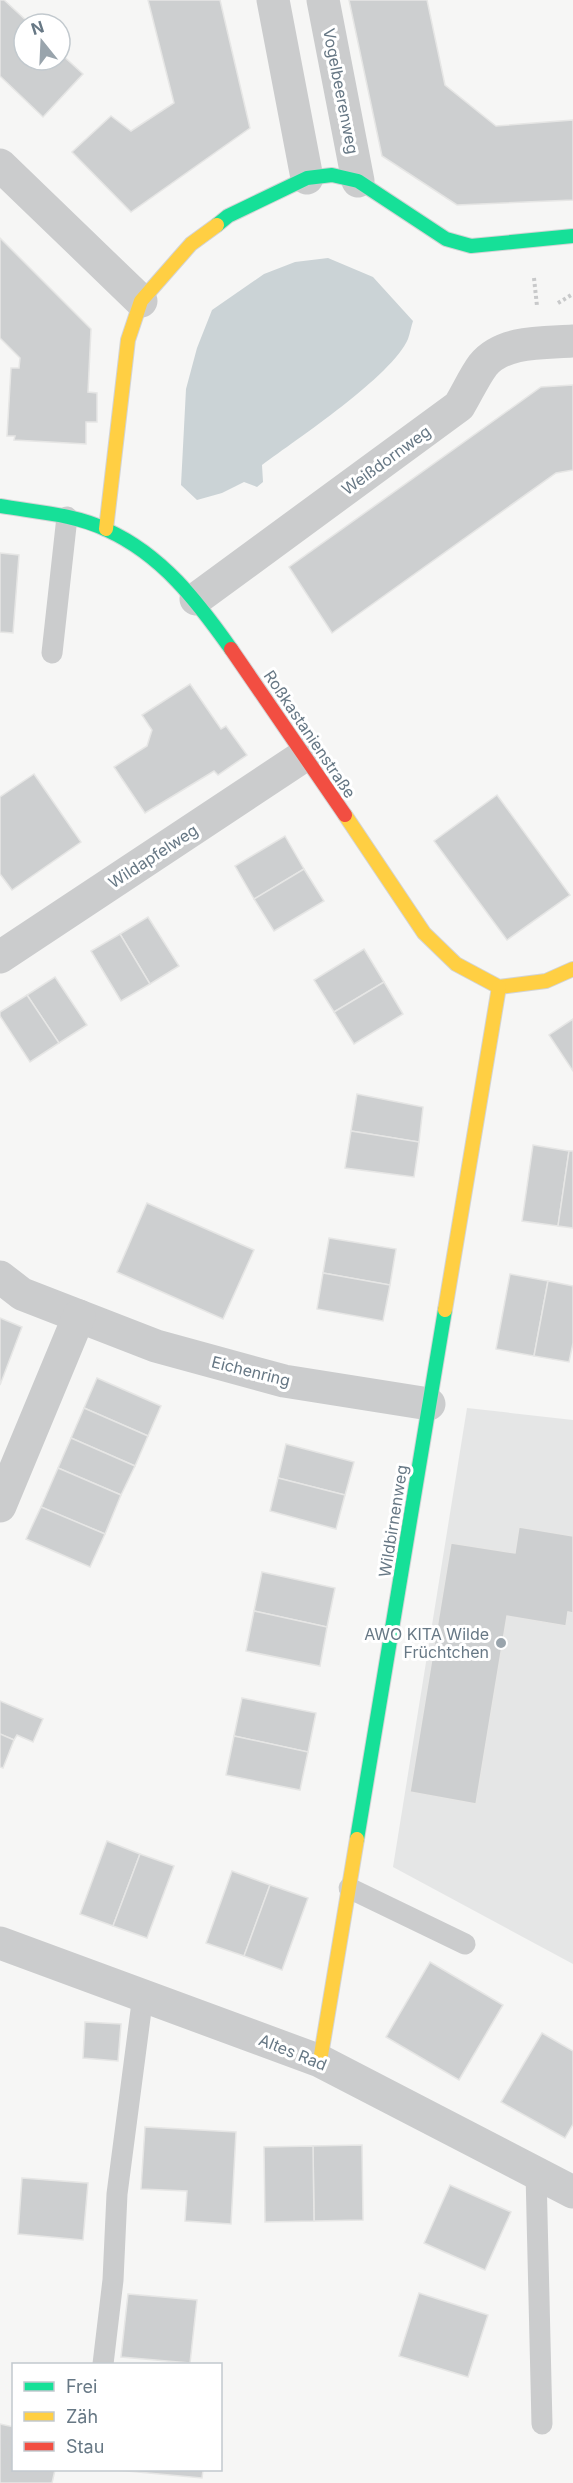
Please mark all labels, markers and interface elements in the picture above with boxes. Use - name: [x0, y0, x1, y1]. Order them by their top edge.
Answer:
- north arrow: [12, 12, 72, 72]
- text: N: [28, 16, 46, 39]
- street label: Vogelbeerenweg: [319, 26, 363, 156]
- street label: Weißdornweg: [338, 421, 434, 499]
- street label: Roßkastanienstraße: [260, 666, 360, 802]
- street label: Wildapfelweg: [104, 820, 202, 892]
- street label: Eichenring: [210, 1352, 292, 1390]
- street label: Wildbirnenweg: [374, 1463, 412, 1579]
- place label: AWO KITA Wilde Früchtchen: [364, 1624, 489, 1662]
- marker: AWO KITA Wilde Früchtchen: [494, 1636, 508, 1650]
- street label: Altes Rad: [256, 2029, 330, 2075]
- legend: [12, 2363, 222, 2471]
- text: Frei: [66, 2376, 97, 2397]
- text: Zäh: [66, 2406, 98, 2427]
- text: Stau: [66, 2436, 104, 2457]

